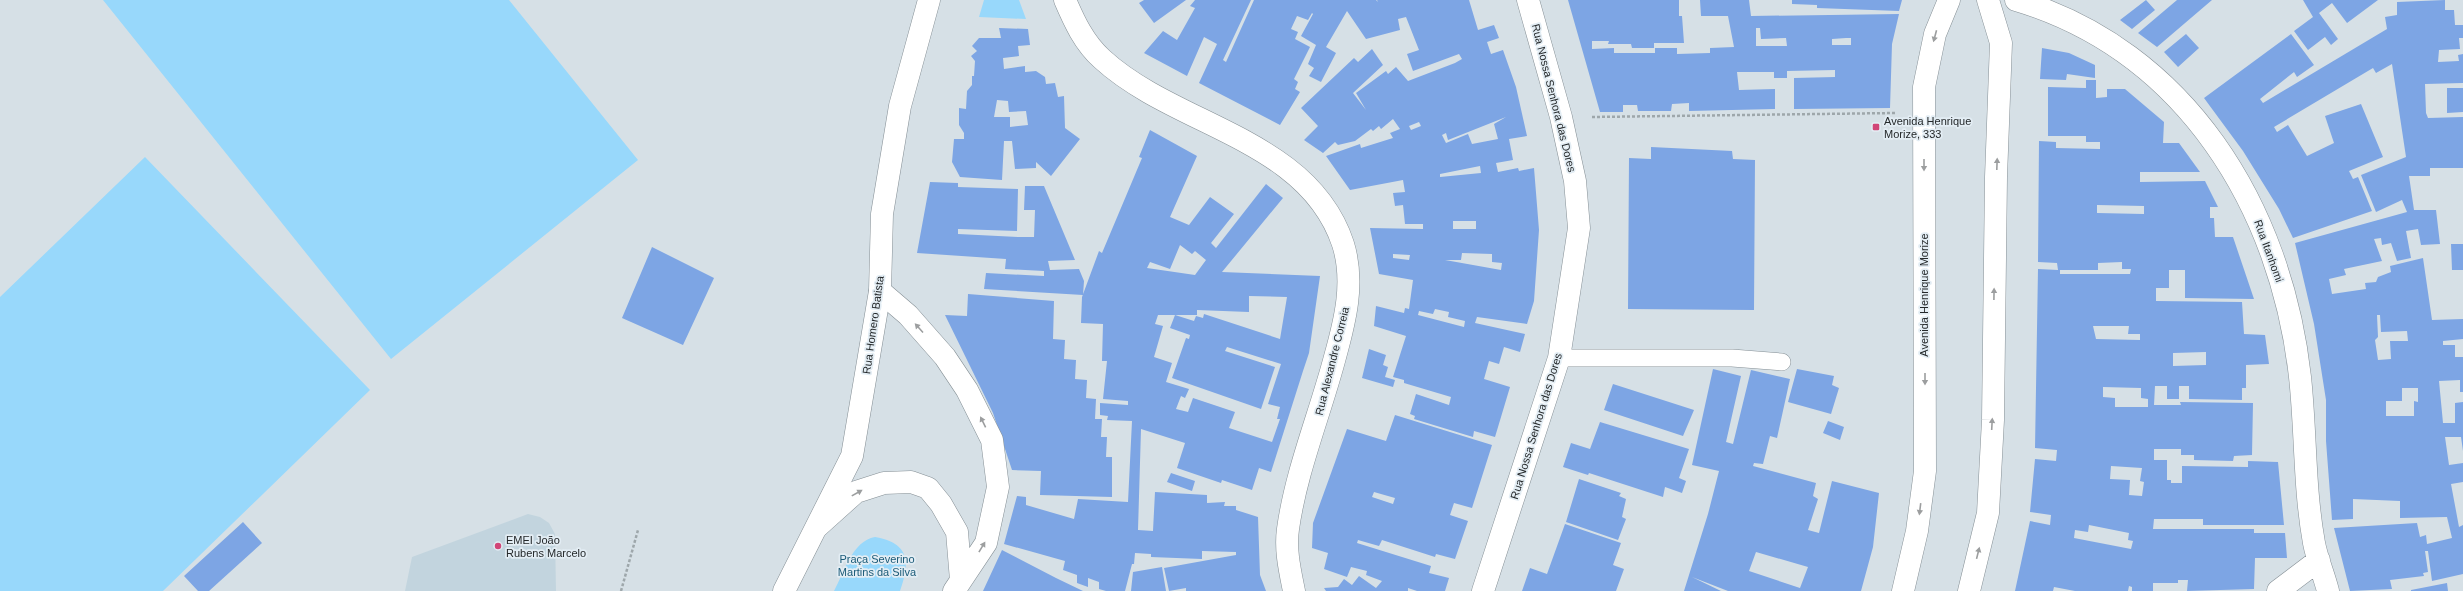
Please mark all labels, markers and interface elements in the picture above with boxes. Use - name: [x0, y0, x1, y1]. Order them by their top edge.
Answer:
- street label: Rua Nossa Senhora das Dores: [1530, 23, 1578, 174]
- one-way arrow: [1931, 30, 1937, 43]
- place label: Avenida Henrique Morize, 333: [1884, 115, 1971, 140]
- marker: Avenida Henrique Morize, 333: [1871, 122, 1881, 132]
- one-way arrow: [1993, 158, 2000, 170]
- one-way arrow: [1921, 159, 1927, 172]
- street label: Rua Itanhomi: [2252, 218, 2286, 284]
- street label: Avenida Henrique Morize: [1918, 233, 1930, 357]
- street label: Rua Homero Batista: [860, 274, 886, 375]
- one-way arrow: [1991, 288, 1998, 300]
- street label: Rua Alexandre Correia: [1313, 305, 1351, 416]
- one-way arrow: [915, 322, 924, 333]
- street label: Rua Nossa Senhora das Dores: [1508, 351, 1564, 501]
- one-way arrow: [1922, 373, 1928, 386]
- one-way arrow: [980, 416, 986, 428]
- one-way arrow: [1989, 418, 1996, 430]
- one-way arrow: [851, 490, 863, 496]
- one-way arrow: [1917, 503, 1923, 515]
- place label: EMEI João Rubens Marcelo: [506, 534, 586, 559]
- marker: EMEI João Rubens Marcelo: [493, 541, 503, 551]
- one-way arrow: [979, 541, 986, 553]
- one-way arrow: [1975, 547, 1981, 559]
- park label: Praça Severino Martins da Silva: [838, 553, 917, 578]

